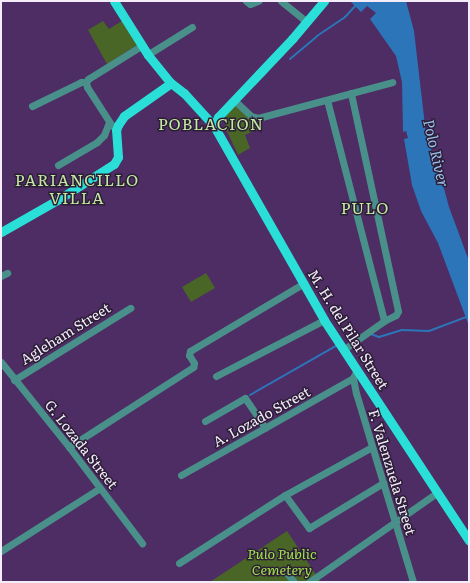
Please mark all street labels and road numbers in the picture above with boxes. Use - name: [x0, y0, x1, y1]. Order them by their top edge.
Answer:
- street label: M. H. del Pilar Street: [305, 266, 393, 392]
- street label: Agleham Street: [17, 299, 113, 367]
- street label: A. Lozado Street: [209, 382, 313, 450]
- street label: G. Lozada Street: [42, 396, 122, 492]
- street label: F. Valenzuela Street: [366, 407, 420, 537]

